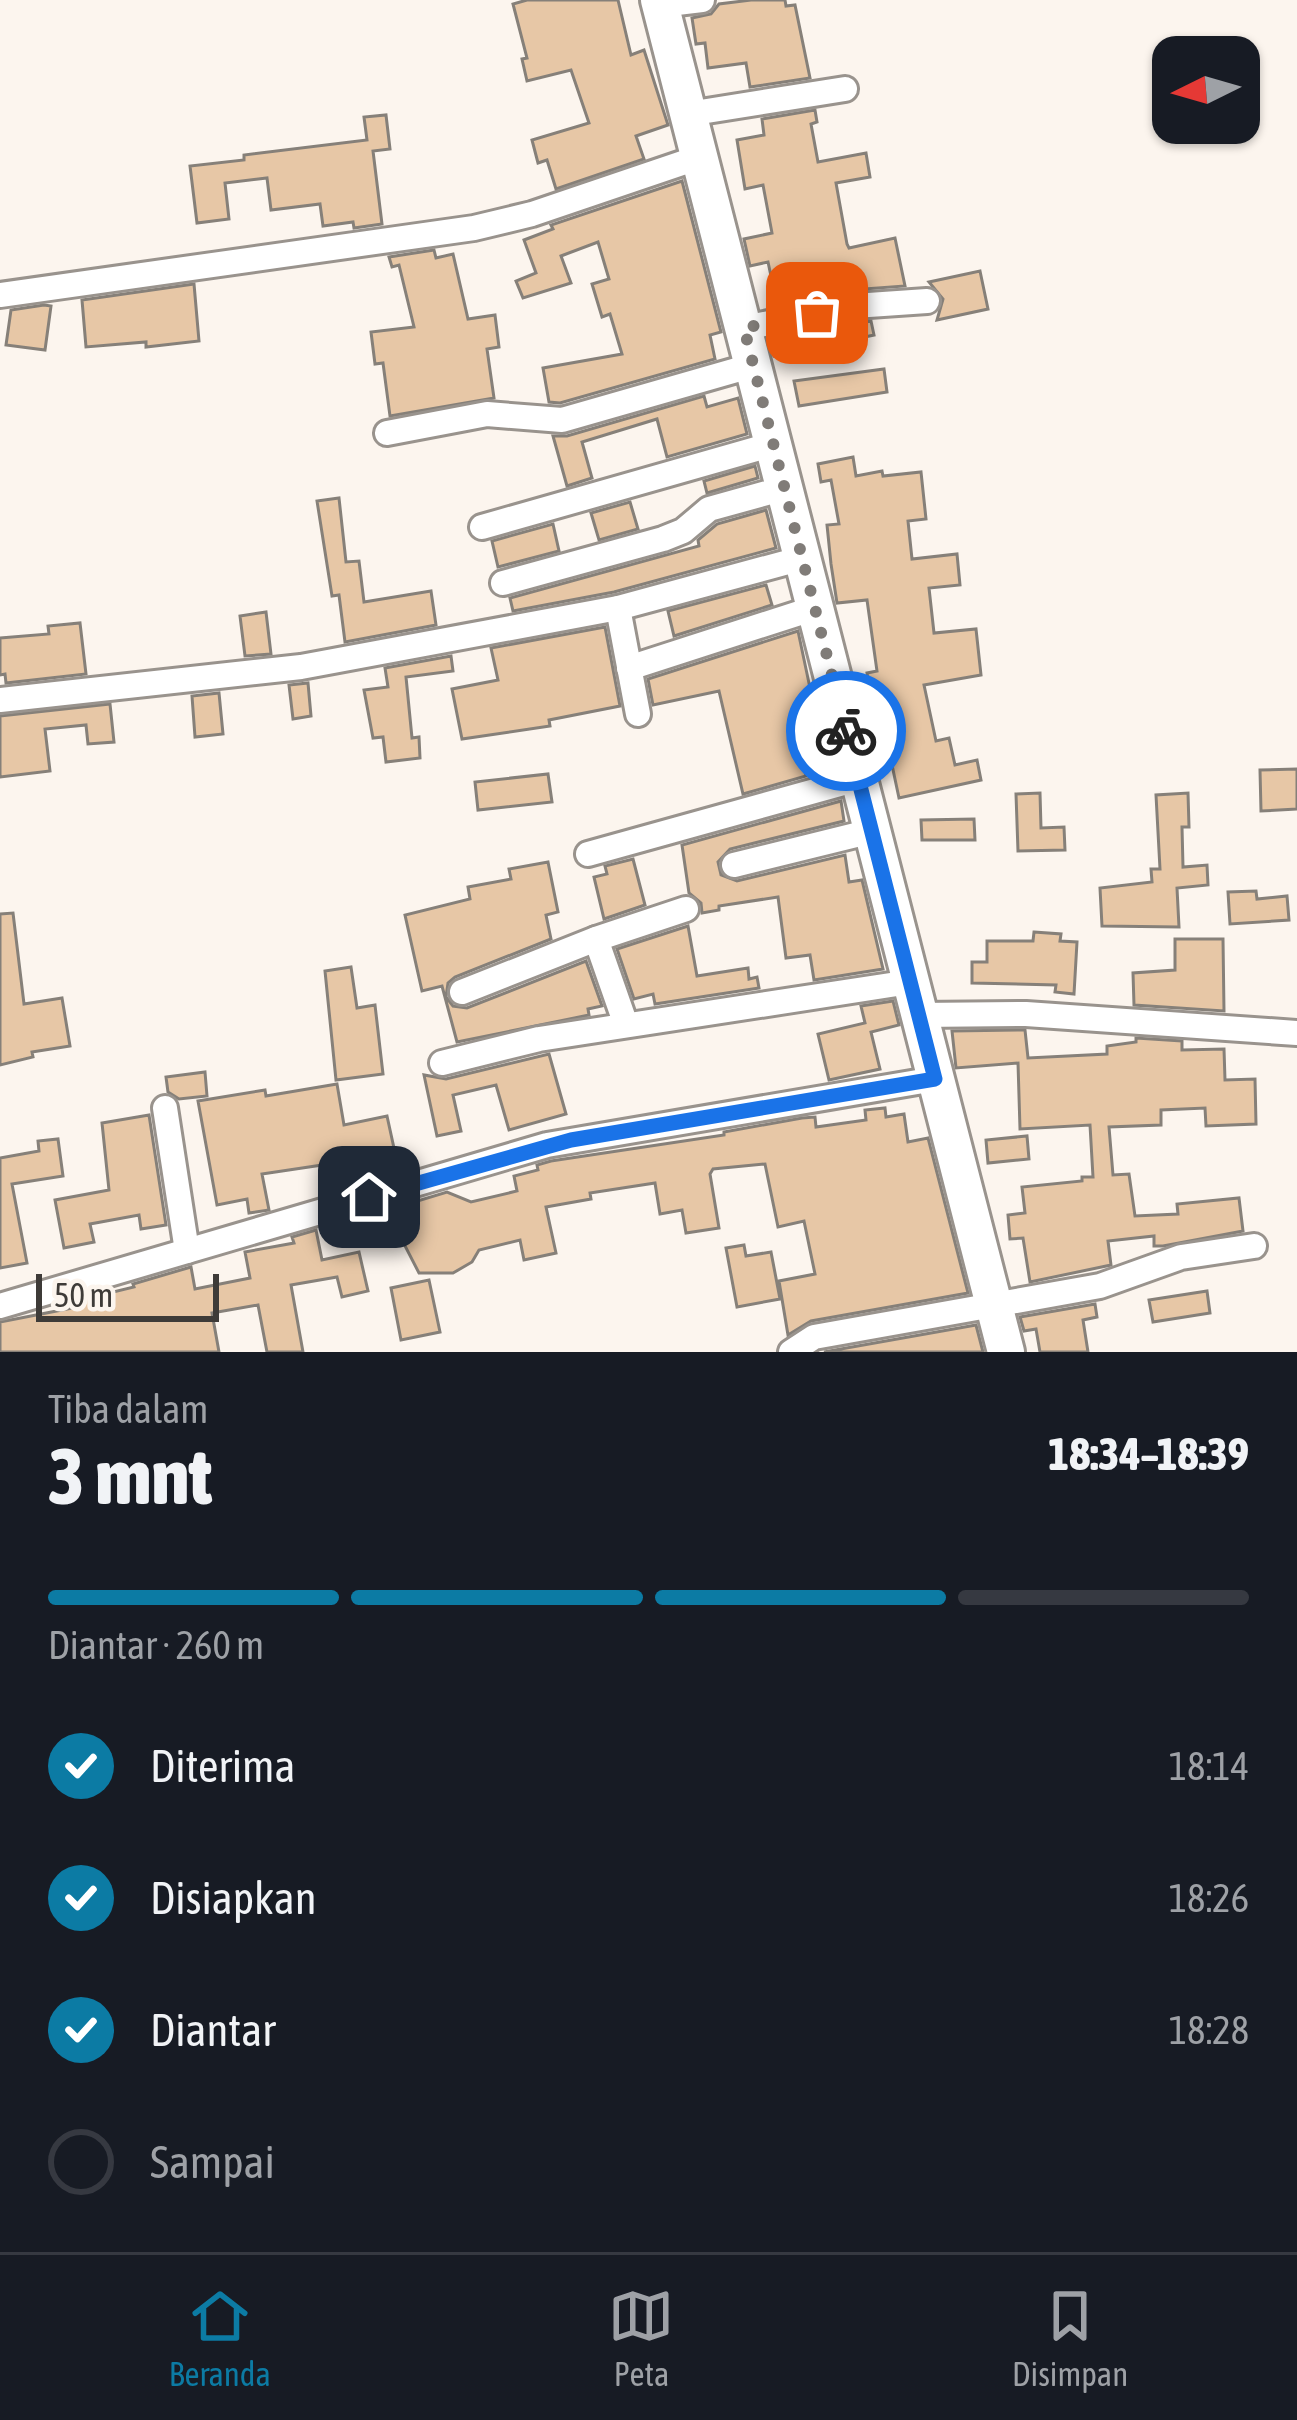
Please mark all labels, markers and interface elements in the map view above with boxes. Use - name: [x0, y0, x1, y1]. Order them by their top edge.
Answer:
- north arrow: [1152, 36, 1260, 144]
- map controls: [1152, 36, 1260, 144]
- pin: [766, 262, 868, 364]
- icon: bag: [784, 280, 850, 346]
- courier: [786, 671, 906, 791]
- icon: bike: [813, 698, 879, 764]
- pin: [318, 1146, 420, 1248]
- icon: home: [336, 1164, 402, 1230]
- scale bar: [36, 1268, 219, 1321]
- text: 50 m: [54, 1276, 113, 1314]
- text: Tiba dalam: [48, 1387, 208, 1431]
- text: 18:34–18:39: [1048, 1428, 1249, 1480]
- text: 3 mnt: [48, 1431, 212, 1521]
- text: Diantar · 260 m: [48, 1623, 264, 1667]
- icon: check: [48, 1733, 114, 1799]
- text: Diterima: [150, 1740, 295, 1792]
- text: 18:14: [1169, 1744, 1249, 1788]
- icon: check: [48, 1865, 114, 1931]
- text: Disiapkan: [150, 1872, 317, 1924]
- text: 18:26: [1169, 1876, 1249, 1920]
- icon: check: [48, 1997, 114, 2063]
- text: Diantar: [150, 2004, 275, 2056]
- text: 18:28: [1169, 2008, 1249, 2052]
- text: Sampai: [150, 2136, 275, 2188]
- tab: Beranda: [169, 2283, 271, 2393]
- tab: Peta: [608, 2283, 674, 2393]
- tab: Disimpan: [1012, 2283, 1128, 2393]

